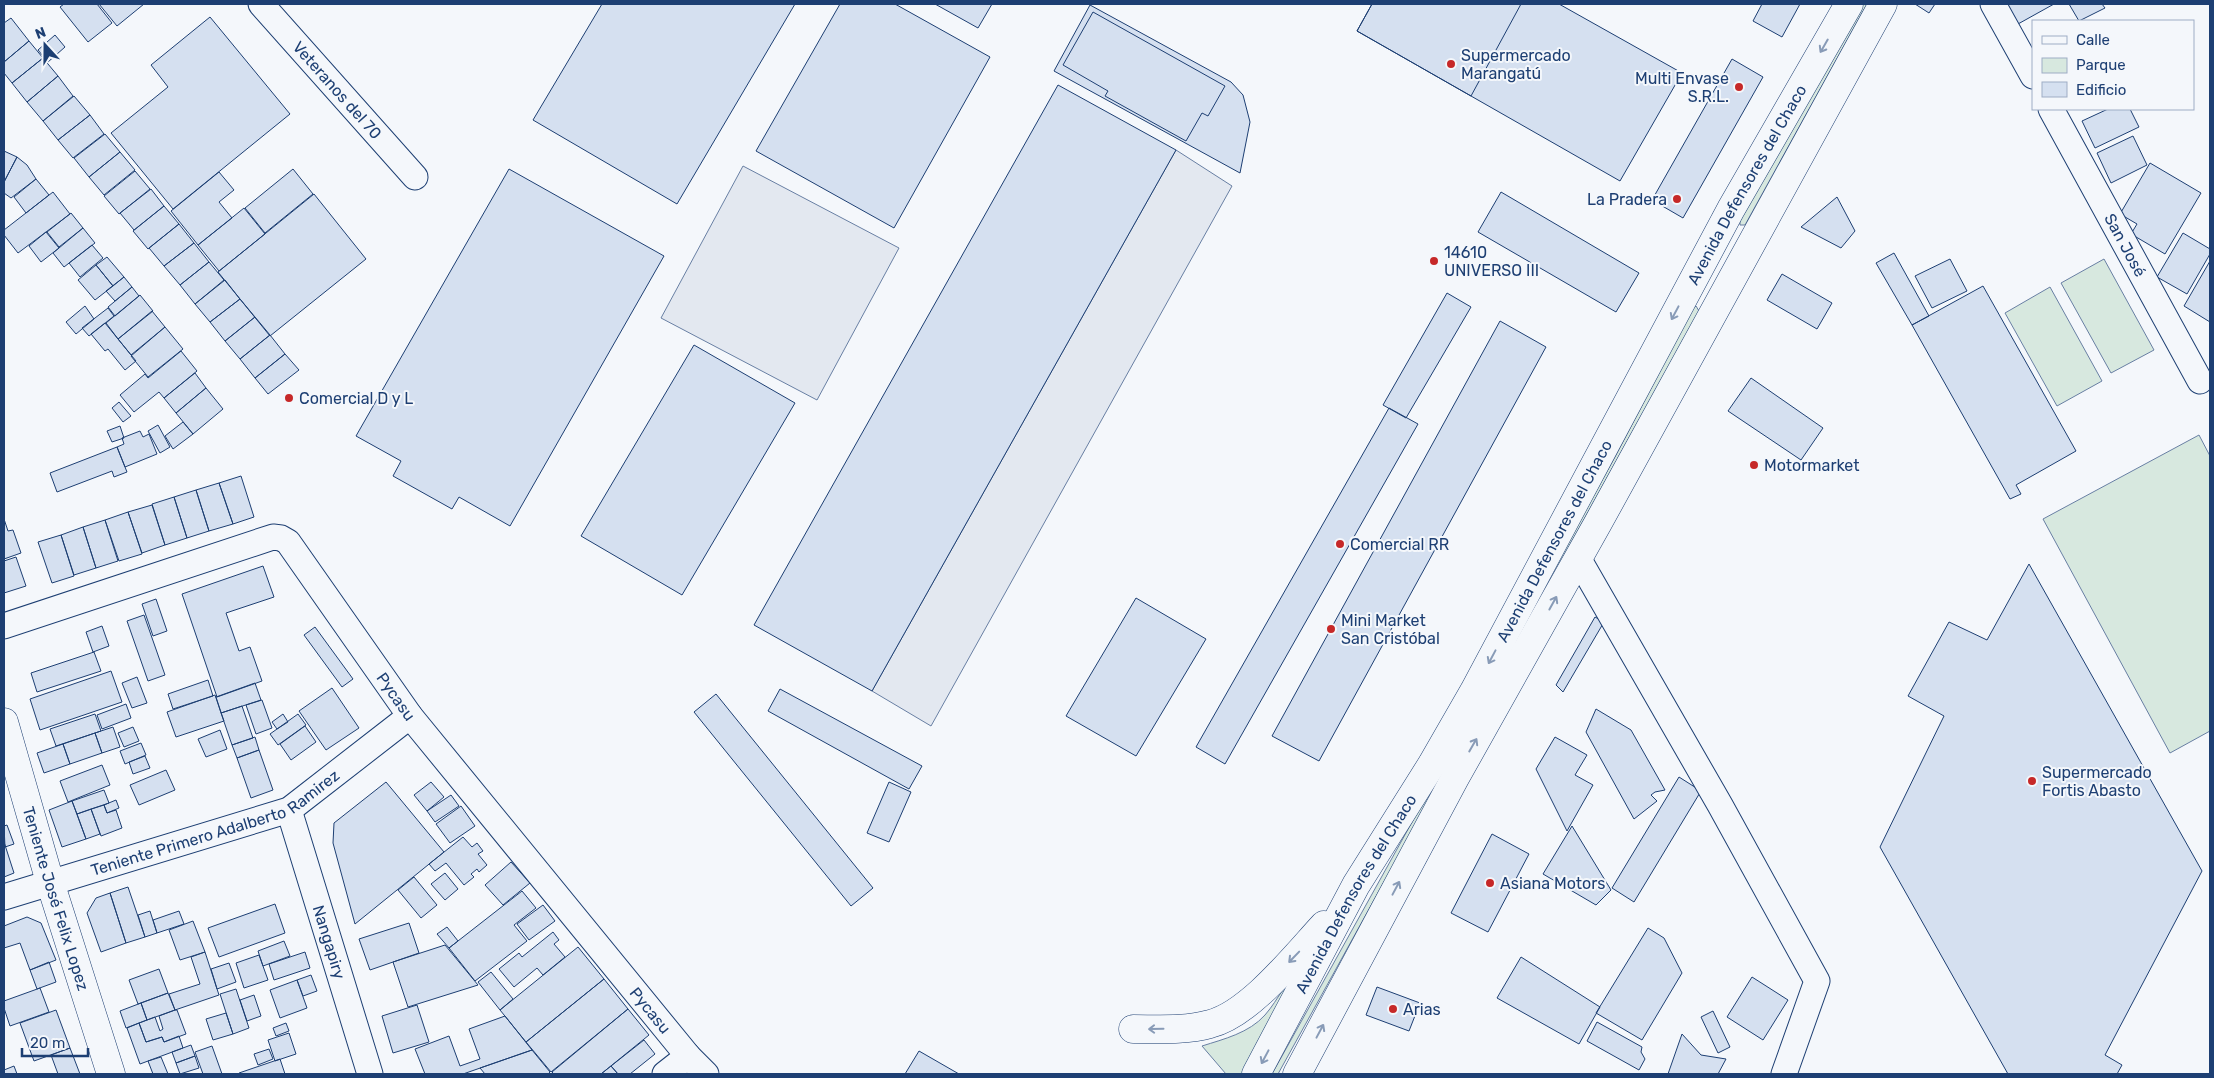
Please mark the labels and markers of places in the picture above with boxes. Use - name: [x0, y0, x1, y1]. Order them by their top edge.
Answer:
- place label: Supermercado Marangatú: [1461, 46, 1571, 83]
- marker: Supermercado Marangatú: [1445, 58, 1457, 70]
- place label: Multi Envase S.R.L.: [1635, 69, 1729, 106]
- marker: Multi Envase S.R.L.: [1733, 81, 1745, 93]
- place label: La Pradera: [1587, 190, 1667, 209]
- marker: La Pradera: [1671, 193, 1683, 205]
- place label: 14610 UNIVERSO III: [1444, 243, 1539, 280]
- marker: 14610 UNIVERSO III: [1428, 255, 1440, 267]
- place label: Comercial D y L: [299, 389, 413, 408]
- marker: Comercial D y L: [283, 392, 295, 404]
- place label: Motormarket: [1764, 456, 1860, 475]
- marker: Motormarket: [1748, 459, 1760, 471]
- place label: Comercial RR: [1350, 535, 1449, 554]
- marker: Comercial RR: [1334, 538, 1346, 550]
- place label: Mini Market San Cristóbal: [1341, 611, 1440, 648]
- marker: Mini Market San Cristóbal: [1325, 623, 1337, 635]
- place label: Supermercado Fortis Abasto: [2042, 763, 2152, 800]
- marker: Supermercado Fortis Abasto: [2026, 775, 2038, 787]
- place label: Asiana Motors: [1500, 874, 1606, 893]
- marker: Asiana Motors: [1484, 877, 1496, 889]
- place label: Arias: [1403, 1000, 1441, 1019]
- marker: Arias: [1387, 1003, 1399, 1015]

